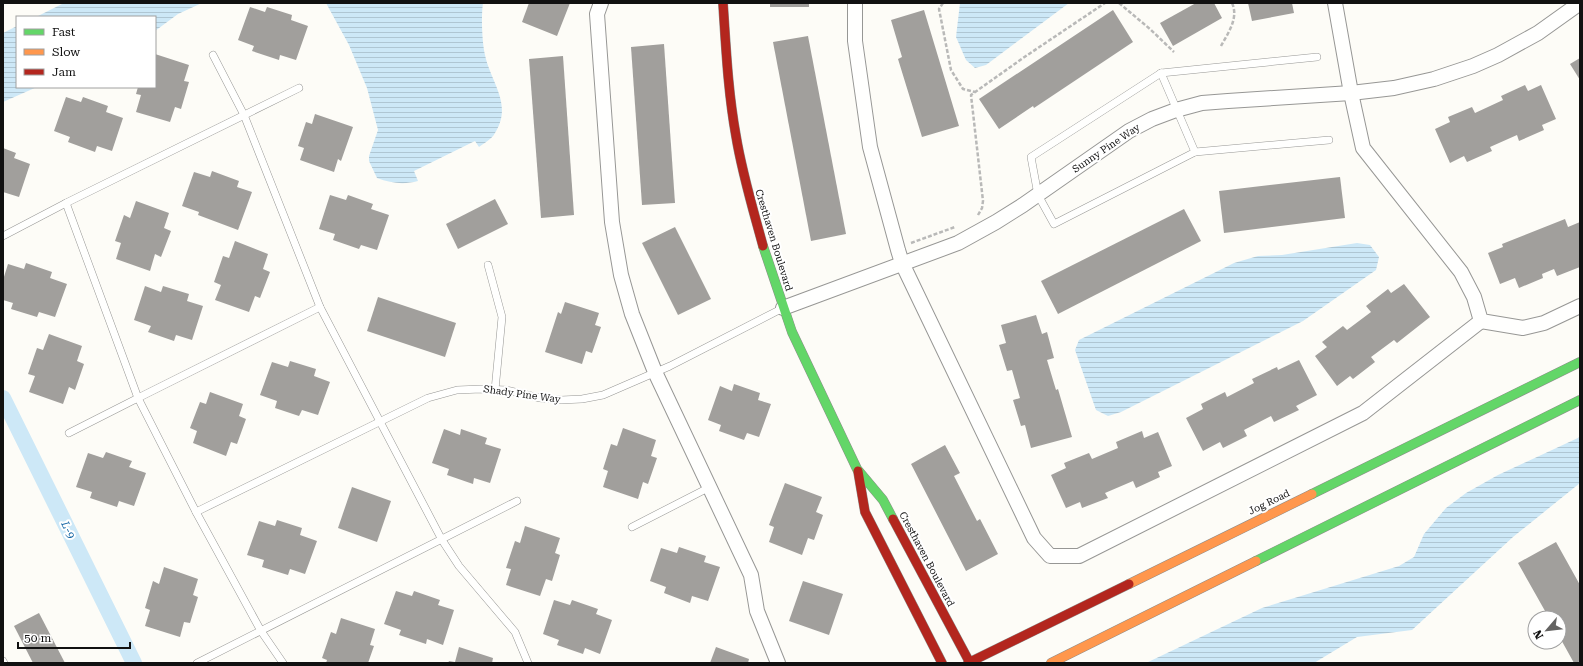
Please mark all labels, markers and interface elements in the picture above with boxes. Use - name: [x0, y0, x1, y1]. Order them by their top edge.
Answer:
- legend: [16, 16, 156, 88]
- text: Fast: [52, 25, 76, 39]
- text: Slow: [52, 45, 80, 59]
- text: Jam: [52, 65, 76, 79]
- street label: Sunny Pine Way: [1070, 121, 1142, 175]
- street label: Cresthaven Boulevard: [753, 188, 795, 293]
- street label: Shady Pine Way: [483, 383, 561, 405]
- street label: Jog Road: [1247, 487, 1292, 517]
- street label: Cresthaven Boulevard: [897, 510, 957, 609]
- water label: L-9: [58, 518, 78, 541]
- north arrow: [1527, 610, 1567, 650]
- scale bar: [18, 624, 130, 650]
- text: N: [1531, 627, 1546, 641]
- text: 50 m: [24, 631, 51, 645]

